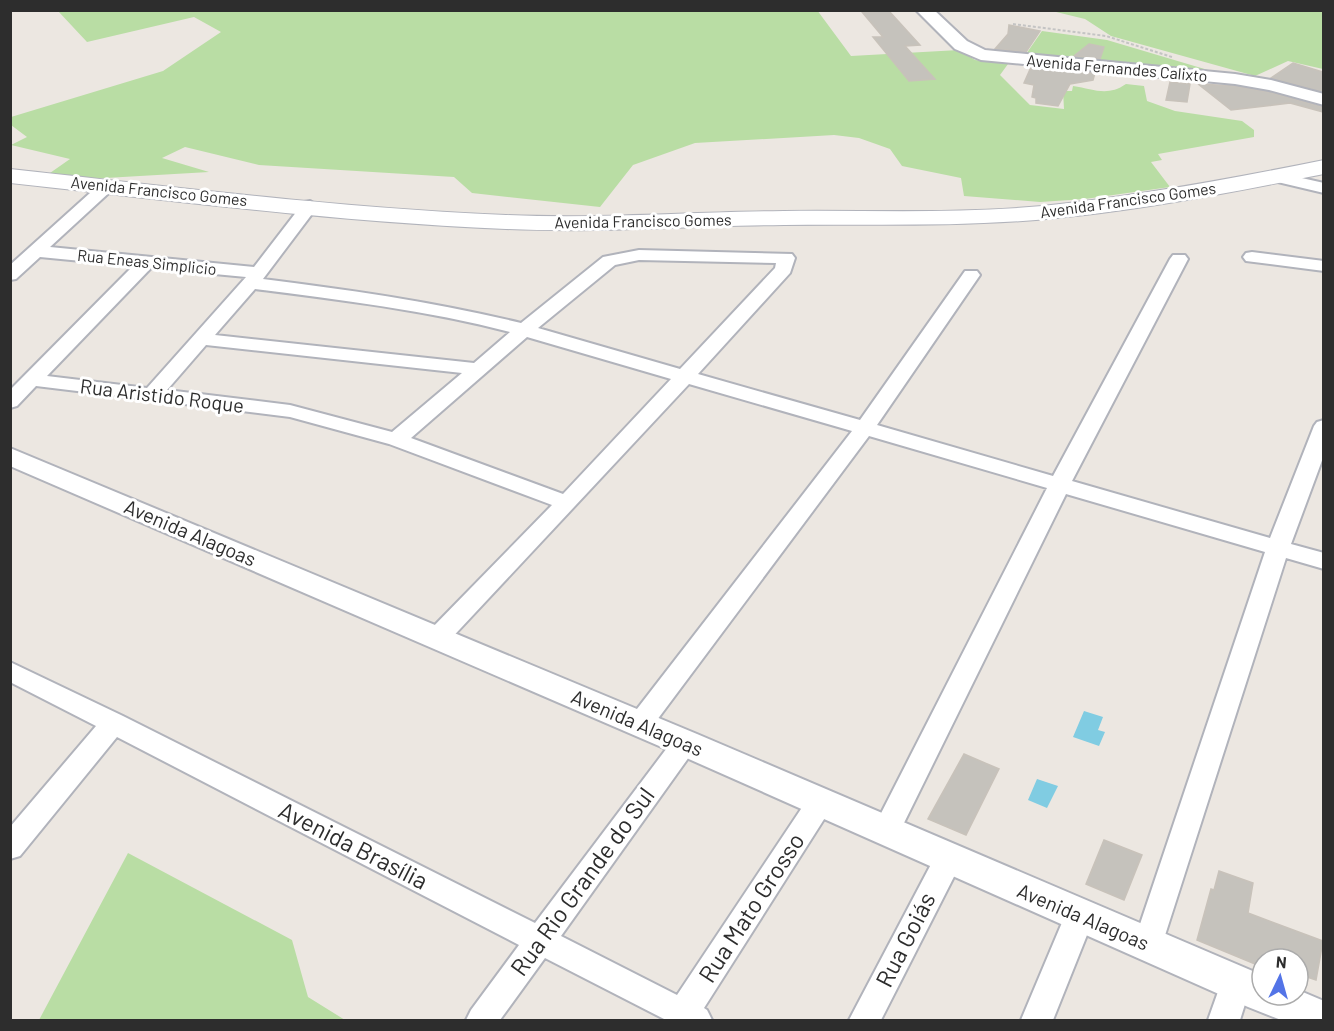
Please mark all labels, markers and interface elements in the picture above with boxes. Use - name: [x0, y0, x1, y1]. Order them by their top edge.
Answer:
- street label: Avenida Fernandes Calixto: [1026, 50, 1208, 85]
- street label: Avenida Francisco Gomes: [70, 172, 248, 209]
- street label: Avenida Francisco Gomes: [1039, 178, 1217, 221]
- street label: Avenida Francisco Gomes: [554, 209, 732, 232]
- street label: Rua Eneas Simplicio: [77, 245, 218, 278]
- street label: Rua Aristido Roque: [79, 373, 245, 417]
- street label: Avenida Alagoas: [121, 494, 260, 571]
- street label: Avenida Alagoas: [568, 684, 707, 761]
- street label: Rua Rio Grande do Sul: [504, 781, 660, 981]
- street label: Avenida Brasília: [274, 795, 433, 895]
- street label: Rua Mato Grosso: [692, 827, 810, 987]
- street label: Avenida Alagoas: [1014, 878, 1153, 955]
- street label: Rua Goiás: [869, 887, 941, 991]
- north arrow: [1250, 947, 1310, 1007]
- text: N: [1275, 952, 1287, 971]

